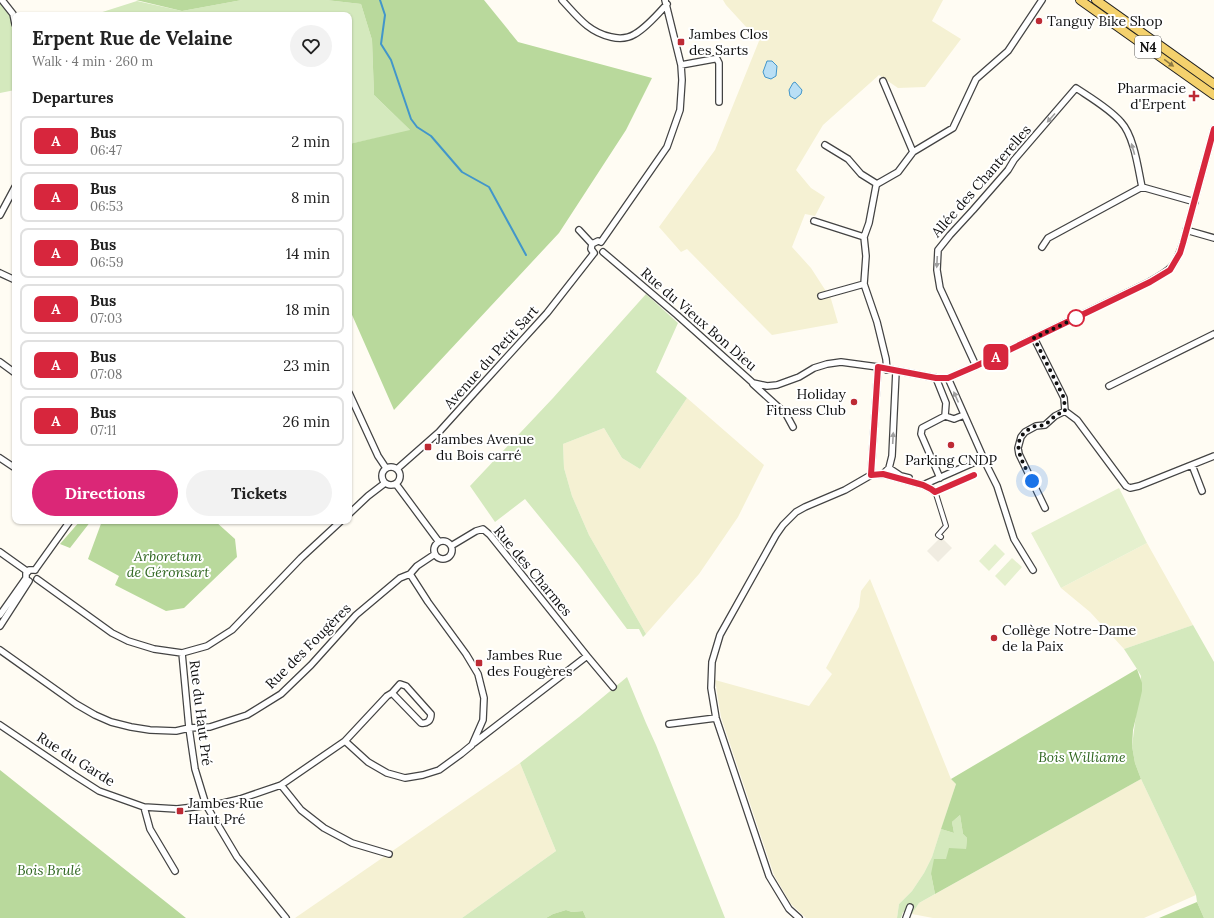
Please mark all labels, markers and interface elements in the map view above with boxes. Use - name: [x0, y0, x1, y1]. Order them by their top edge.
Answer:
- place label: Tanguy Bike Shop: [1047, 12, 1163, 30]
- marker: Tanguy Bike Shop: [1034, 16, 1044, 26]
- button: heart: [290, 25, 332, 67]
- place label: Jambes Clos des Sarts: [688, 25, 768, 59]
- text: Erpent Rue de Velaine: [32, 26, 232, 50]
- road number: N4: [1135, 36, 1161, 58]
- marker: Jambes Clos des Sarts: [676, 37, 686, 47]
- text: Walk · 4 min · 260 m: [32, 53, 153, 70]
- one-way arrow: [1164, 59, 1175, 67]
- place label: Pharmacie d'Erpent: [1117, 79, 1187, 113]
- text: Departures: [32, 88, 113, 107]
- marker: Pharmacie d'Erpent: [1189, 91, 1199, 101]
- one-way arrow: [1047, 113, 1056, 123]
- street label: Allée des Chanterelles: [927, 121, 1035, 242]
- text: Bus: [90, 123, 116, 142]
- text: A: [51, 132, 61, 150]
- text: 2 min: [291, 132, 330, 151]
- text: 06:47: [90, 142, 122, 159]
- one-way arrow: [1130, 142, 1136, 154]
- text: Bus: [90, 179, 116, 198]
- text: A: [51, 188, 61, 206]
- text: 8 min: [291, 188, 330, 207]
- text: 06:53: [90, 198, 123, 215]
- text: Bus: [90, 235, 116, 254]
- text: A: [51, 244, 61, 262]
- text: 14 min: [286, 244, 330, 263]
- text: 06:59: [90, 254, 123, 271]
- one-way arrow: [934, 256, 941, 268]
- street label: Rue du Vieux Bon Dieu: [637, 264, 761, 374]
- text: Bus: [90, 291, 116, 310]
- text: A: [51, 300, 61, 318]
- text: 18 min: [285, 300, 330, 319]
- street label: Avenue du Petit Sart: [439, 301, 543, 413]
- unlabelled marker: [1067, 309, 1085, 327]
- text: 07:03: [90, 310, 122, 327]
- line badge: A: [983, 344, 1009, 370]
- text: Bus: [90, 347, 116, 366]
- text: A: [991, 348, 1001, 366]
- text: A: [51, 356, 61, 374]
- text: 23 min: [283, 356, 330, 375]
- text: 07:08: [90, 366, 122, 383]
- place label: Holiday Fitness Club: [766, 385, 847, 419]
- one-way arrow: [953, 392, 959, 403]
- marker: Holiday Fitness Club: [849, 397, 859, 407]
- text: Bus: [90, 403, 116, 422]
- text: A: [51, 412, 61, 430]
- text: 26 min: [283, 412, 330, 431]
- text: 07:11: [90, 422, 117, 439]
- place label: Jambes Avenue du Bois carré: [435, 430, 535, 464]
- one-way arrow: [890, 431, 896, 444]
- marker: Parking CNDP: [946, 440, 956, 450]
- marker: Jambes Avenue du Bois carré: [423, 442, 433, 452]
- place label: Parking CNDP: [905, 451, 998, 469]
- button: Directions: [32, 470, 178, 516]
- button: Tickets: [186, 470, 332, 516]
- your location: [1022, 471, 1042, 491]
- street label: Rue des Charmes: [490, 522, 576, 620]
- park label: Arboretum de Géronsart: [127, 547, 210, 581]
- street label: Rue des Fougères: [261, 599, 355, 693]
- place label: Collège Notre-Dame de la Paix: [1002, 621, 1137, 655]
- marker: Collège Notre-Dame de la Paix: [989, 633, 999, 643]
- place label: Jambes Rue des Fougères: [486, 646, 572, 680]
- marker: Jambes Rue des Fougères: [474, 658, 484, 668]
- street label: Rue du Haut Pré: [186, 659, 216, 767]
- street label: Rue du Garde: [34, 728, 119, 790]
- park label: Bois Williame: [1038, 748, 1126, 766]
- place label: Jambes Rue Haut Pré: [187, 794, 264, 828]
- marker: Jambes Rue Haut Pré: [175, 806, 185, 816]
- park label: Bois Brulé: [17, 861, 81, 879]

